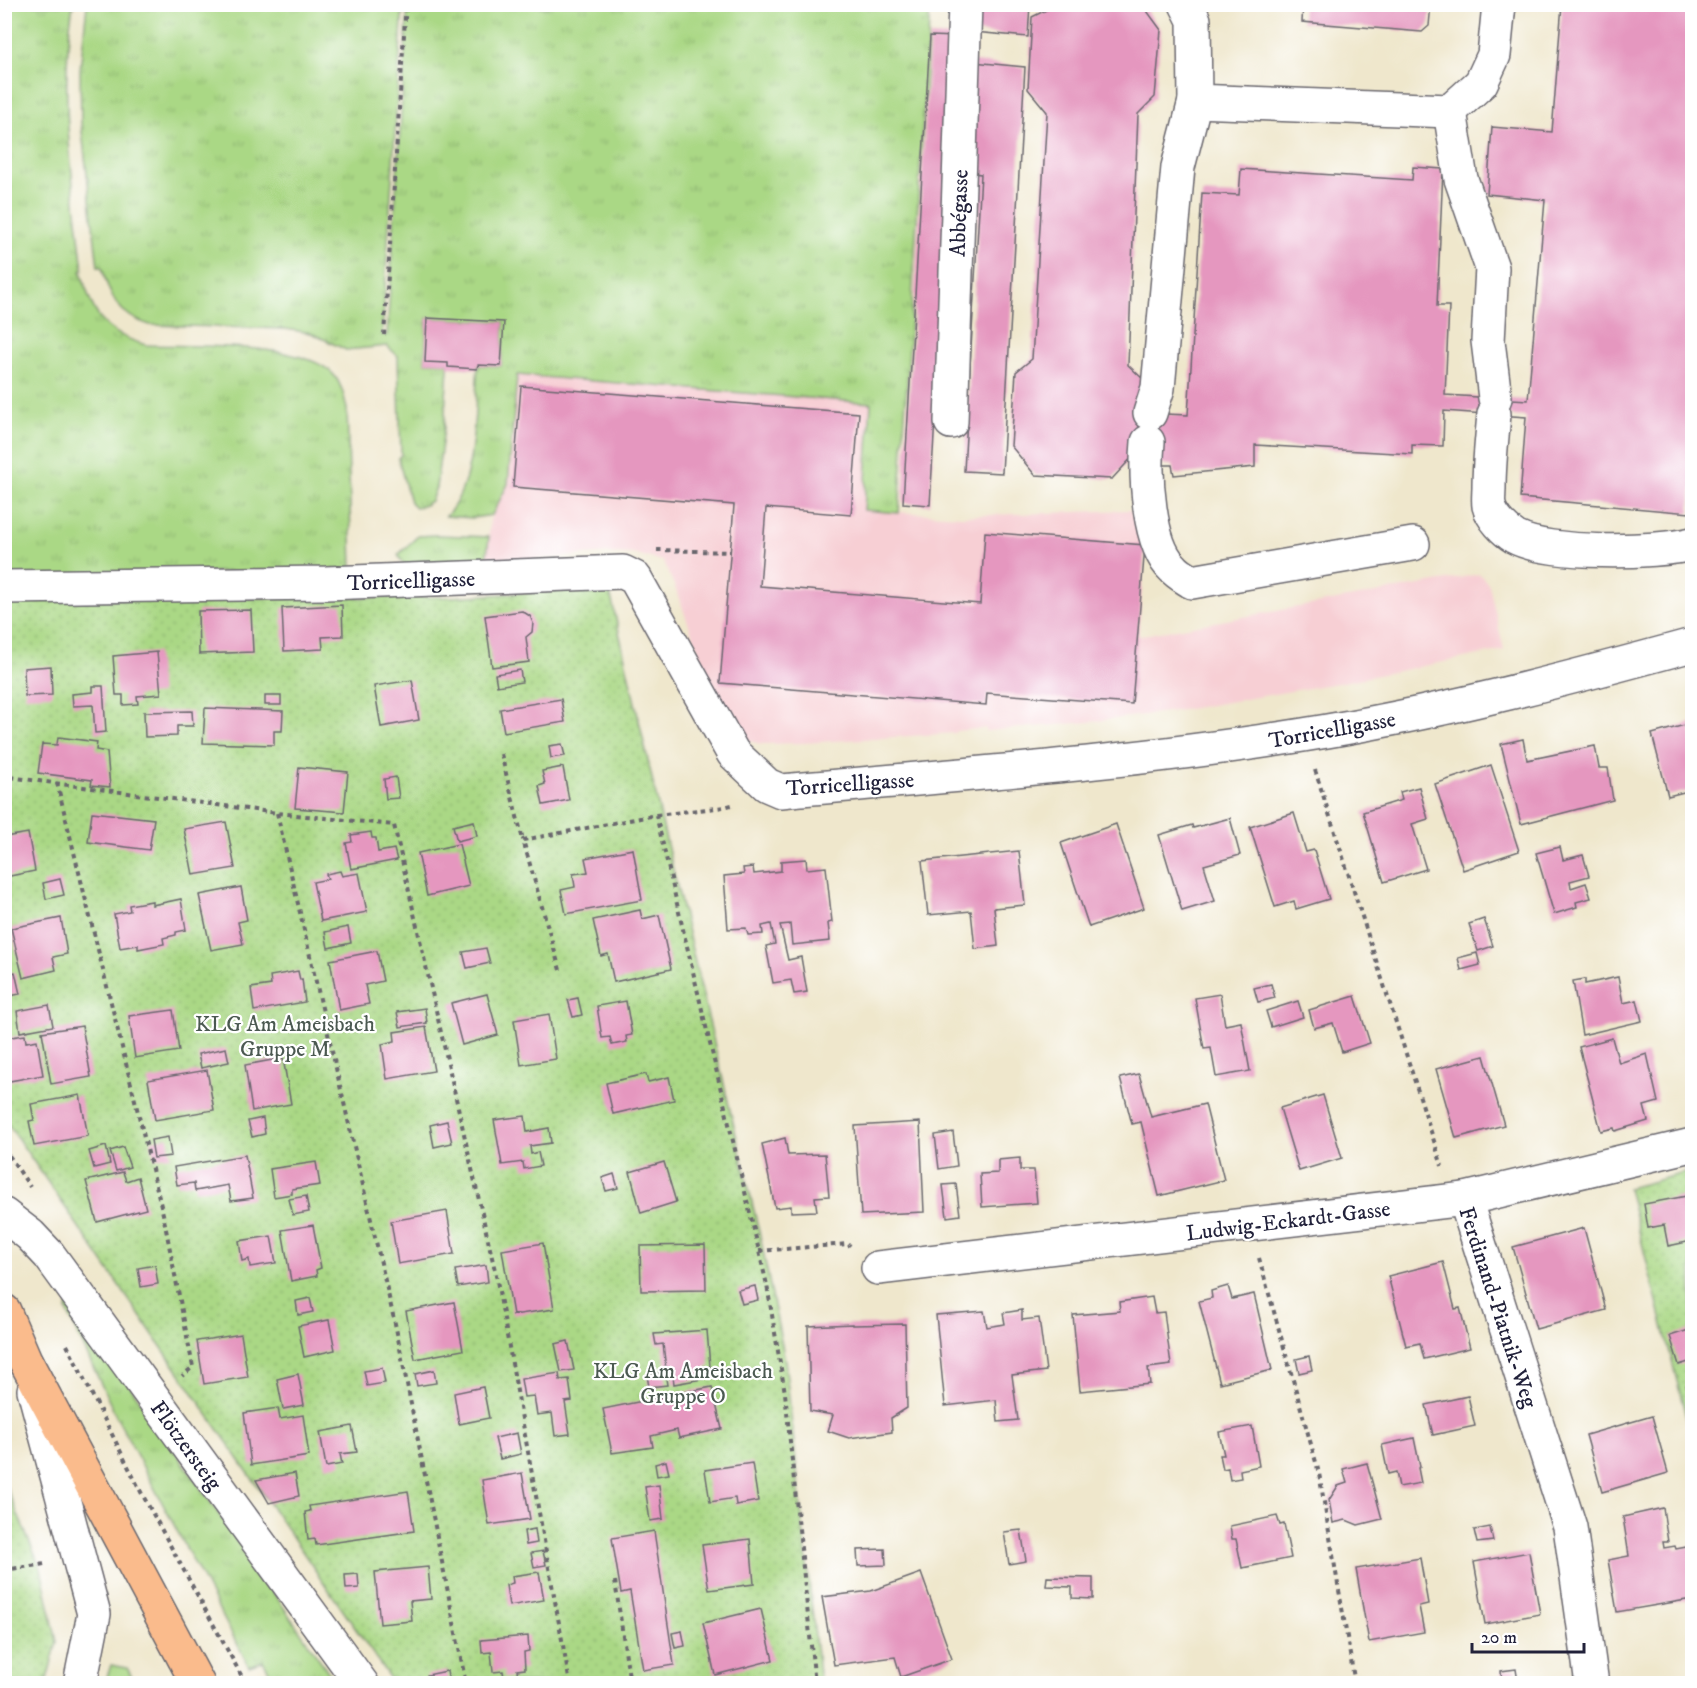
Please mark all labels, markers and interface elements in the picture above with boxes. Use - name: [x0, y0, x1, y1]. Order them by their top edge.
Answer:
- street label: Abbégasse: [944, 169, 975, 257]
- street label: Torricelligasse: [346, 566, 476, 597]
- street label: Torricelligasse: [1267, 706, 1398, 755]
- street label: Torricelligasse: [785, 767, 915, 802]
- park label: KLG Am Ameisbach Gruppe M: [195, 1011, 375, 1063]
- street label: Ludwig-Eckardt-Gasse: [1184, 1196, 1392, 1247]
- street label: Ferdinand-Piatnik-Weg: [1452, 1204, 1543, 1412]
- park label: KLG Am Ameisbach Gruppe O: [593, 1358, 773, 1410]
- street label: Flötzersteig: [144, 1396, 228, 1496]
- scale bar: [1472, 1616, 1584, 1654]
- text: 20 m: [1481, 1627, 1517, 1649]

